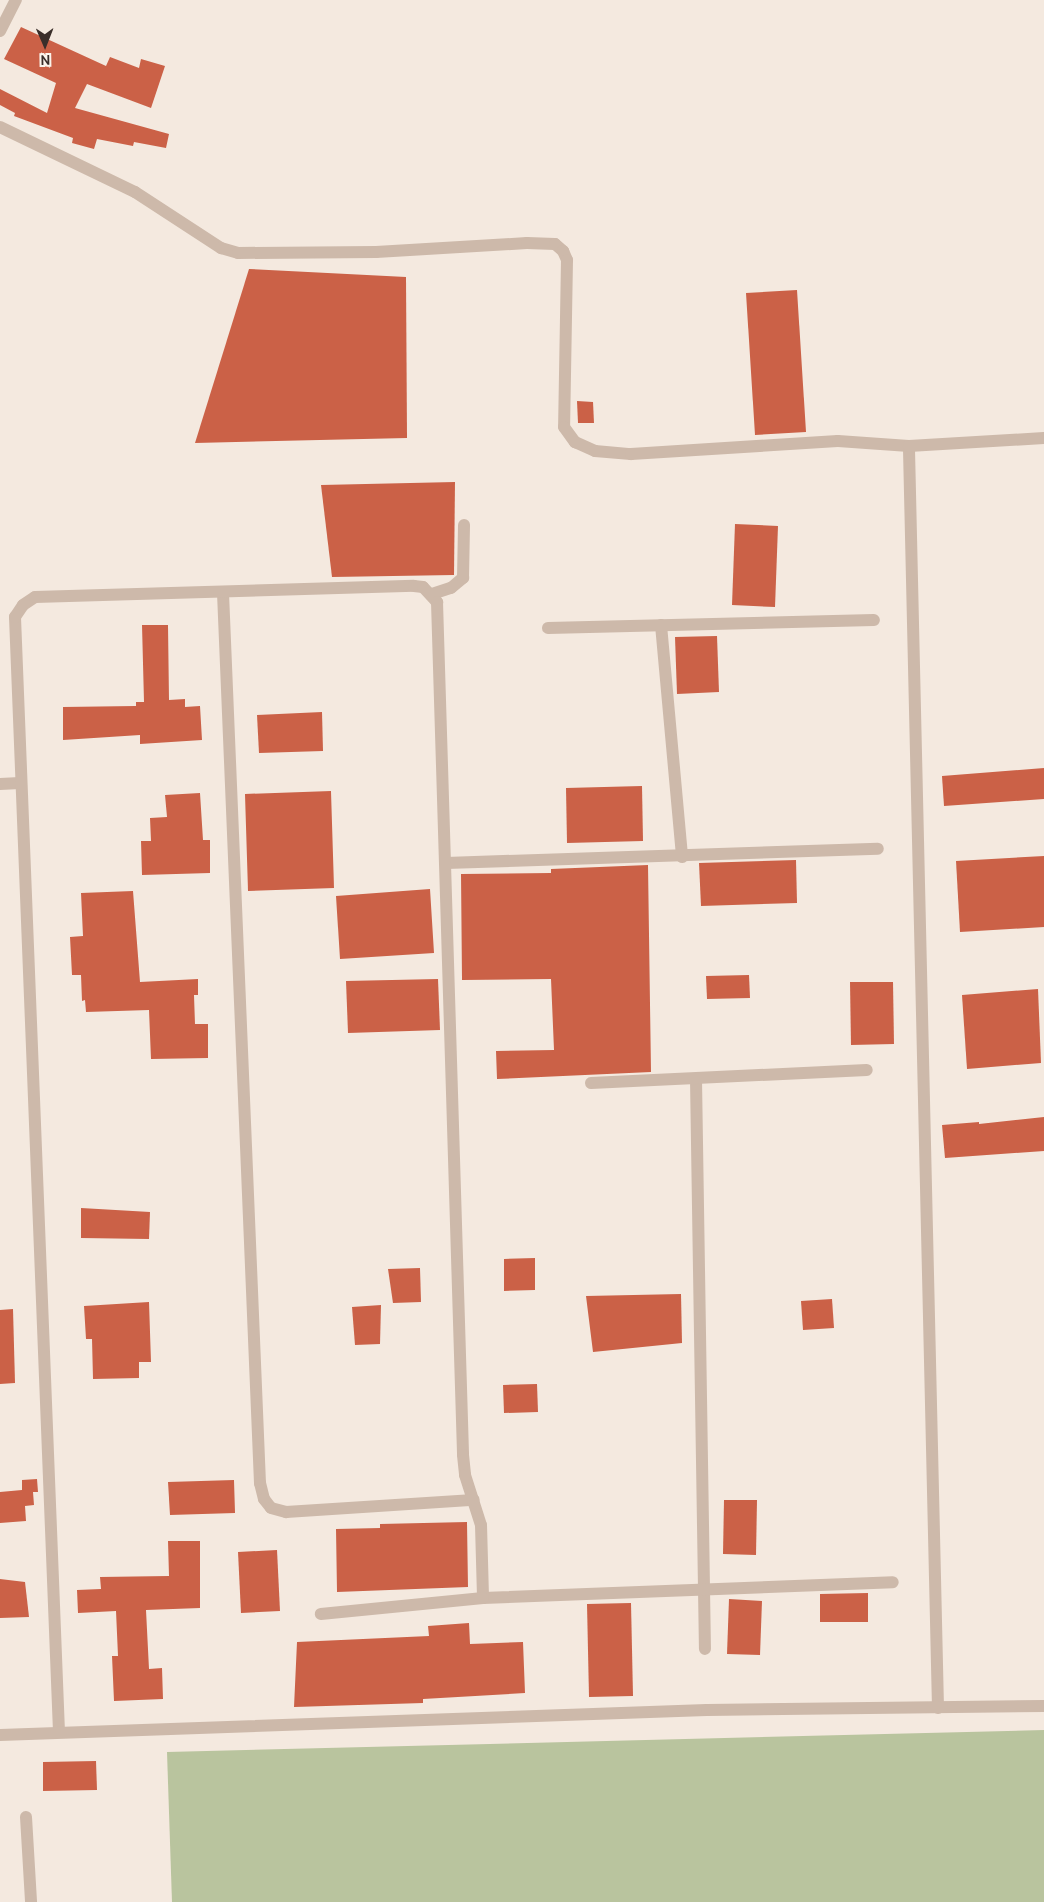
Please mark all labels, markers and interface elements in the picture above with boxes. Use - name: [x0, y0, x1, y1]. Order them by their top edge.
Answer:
- north arrow: [20, 20, 70, 70]
- text: N: [40, 51, 50, 69]

